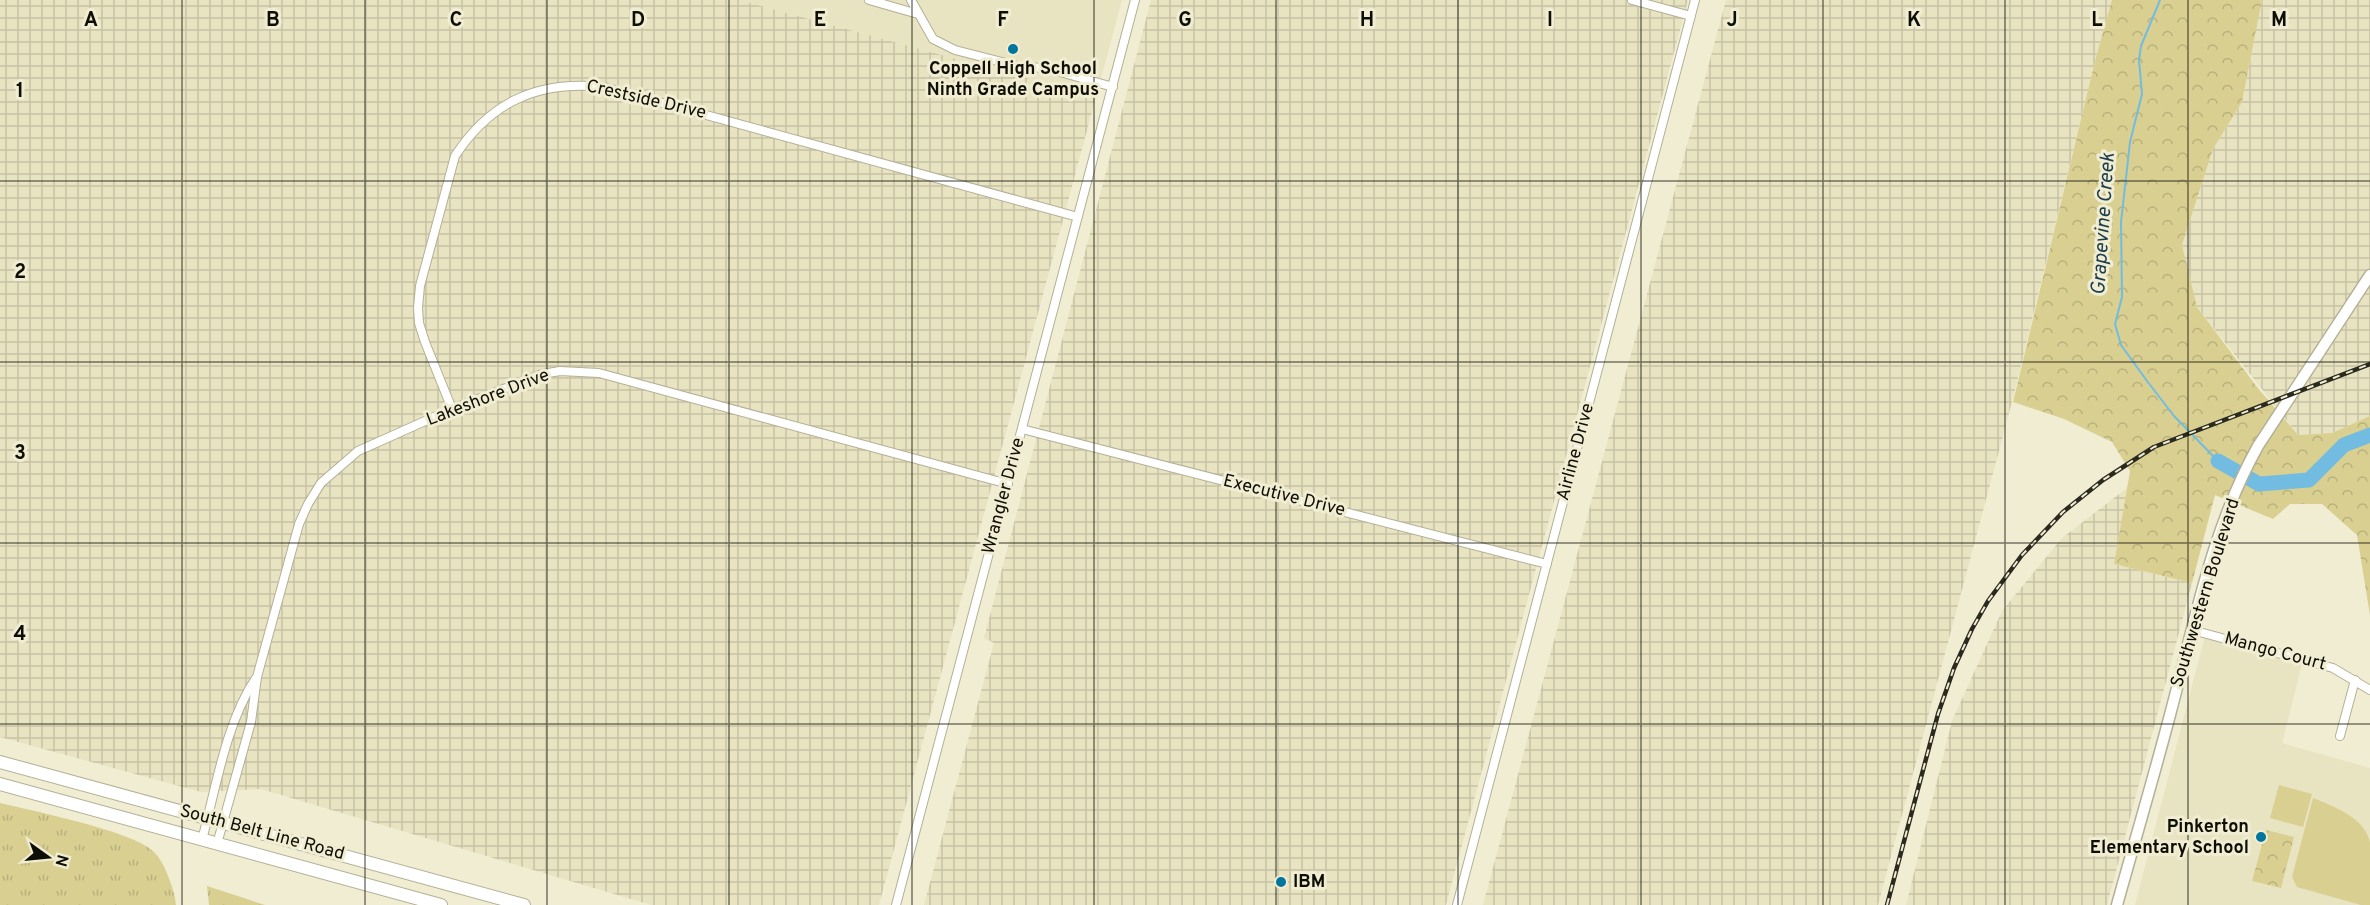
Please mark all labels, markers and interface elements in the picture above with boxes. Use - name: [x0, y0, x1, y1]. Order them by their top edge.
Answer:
- text: A: [84, 8, 98, 34]
- text: B: [266, 8, 280, 34]
- text: C: [450, 8, 462, 34]
- text: D: [631, 8, 645, 34]
- text: E: [814, 8, 826, 34]
- text: F: [997, 8, 1009, 34]
- text: G: [1178, 8, 1192, 34]
- text: H: [1360, 8, 1374, 34]
- text: I: [1547, 8, 1553, 34]
- text: J: [1726, 8, 1738, 34]
- text: K: [1907, 8, 1921, 34]
- text: L: [2091, 8, 2103, 34]
- text: M: [2271, 8, 2287, 34]
- marker: Coppell High School Ninth Grade Campus: [1006, 42, 1020, 56]
- place label: Coppell High School Ninth Grade Campus: [927, 58, 1099, 102]
- street label: Crestside Drive: [584, 75, 708, 125]
- text: 1: [16, 79, 24, 105]
- water label: Grapevine Creek: [2086, 151, 2122, 296]
- text: 2: [14, 260, 26, 286]
- street label: Lakeshore Drive: [423, 364, 553, 432]
- street label: Airline Drive: [1552, 401, 1600, 503]
- street label: Wrangler Drive: [977, 435, 1031, 557]
- text: 3: [14, 441, 26, 467]
- street label: Executive Drive: [1220, 470, 1348, 522]
- street label: Southwestern Boulevard: [2166, 496, 2246, 690]
- text: 4: [14, 622, 26, 648]
- street label: Mango Court: [2222, 627, 2328, 677]
- street label: South Belt Line Road: [177, 800, 347, 866]
- place label: Pinkerton Elementary School: [2090, 816, 2249, 860]
- north arrow: [18, 827, 78, 887]
- marker: Pinkerton Elementary School: [2254, 830, 2268, 844]
- text: N: [49, 852, 72, 869]
- place label: IBM: [1293, 871, 1325, 894]
- marker: IBM: [1274, 875, 1288, 889]

